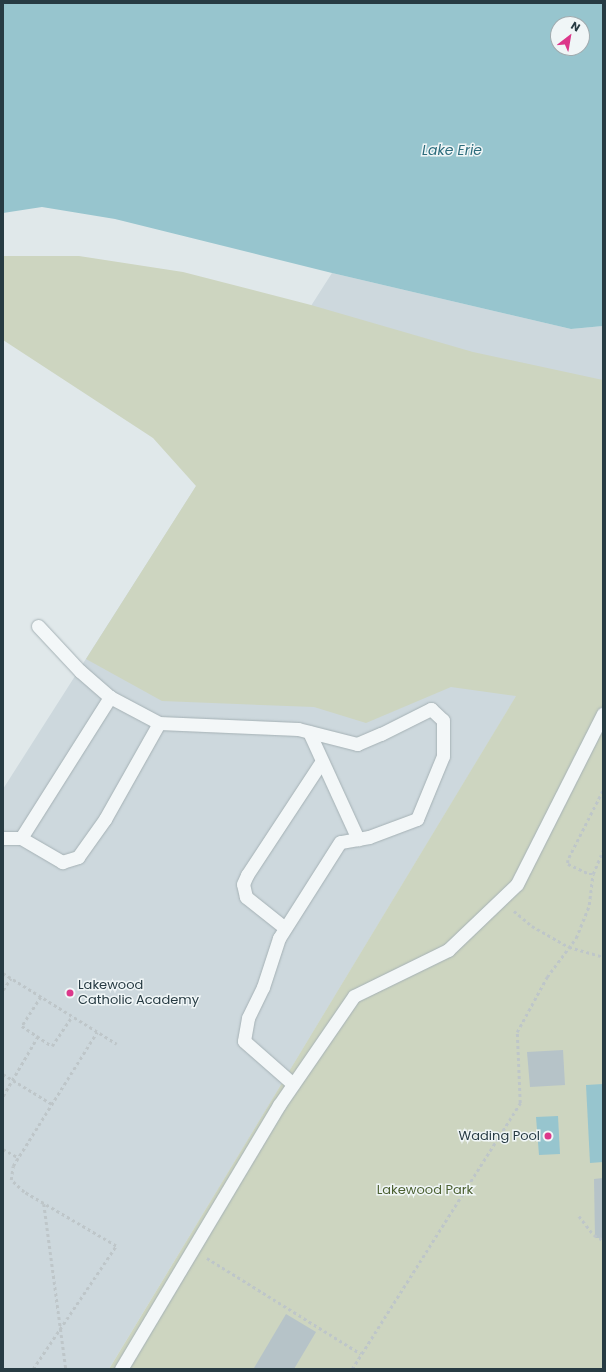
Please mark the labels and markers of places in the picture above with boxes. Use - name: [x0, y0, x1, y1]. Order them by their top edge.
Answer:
- place label: Lakewood Catholic Academy: [78, 978, 199, 1009]
- marker: Lakewood Catholic Academy: [65, 988, 75, 998]
- place label: Wading Pool: [459, 1128, 540, 1144]
- marker: Wading Pool: [543, 1131, 553, 1141]

